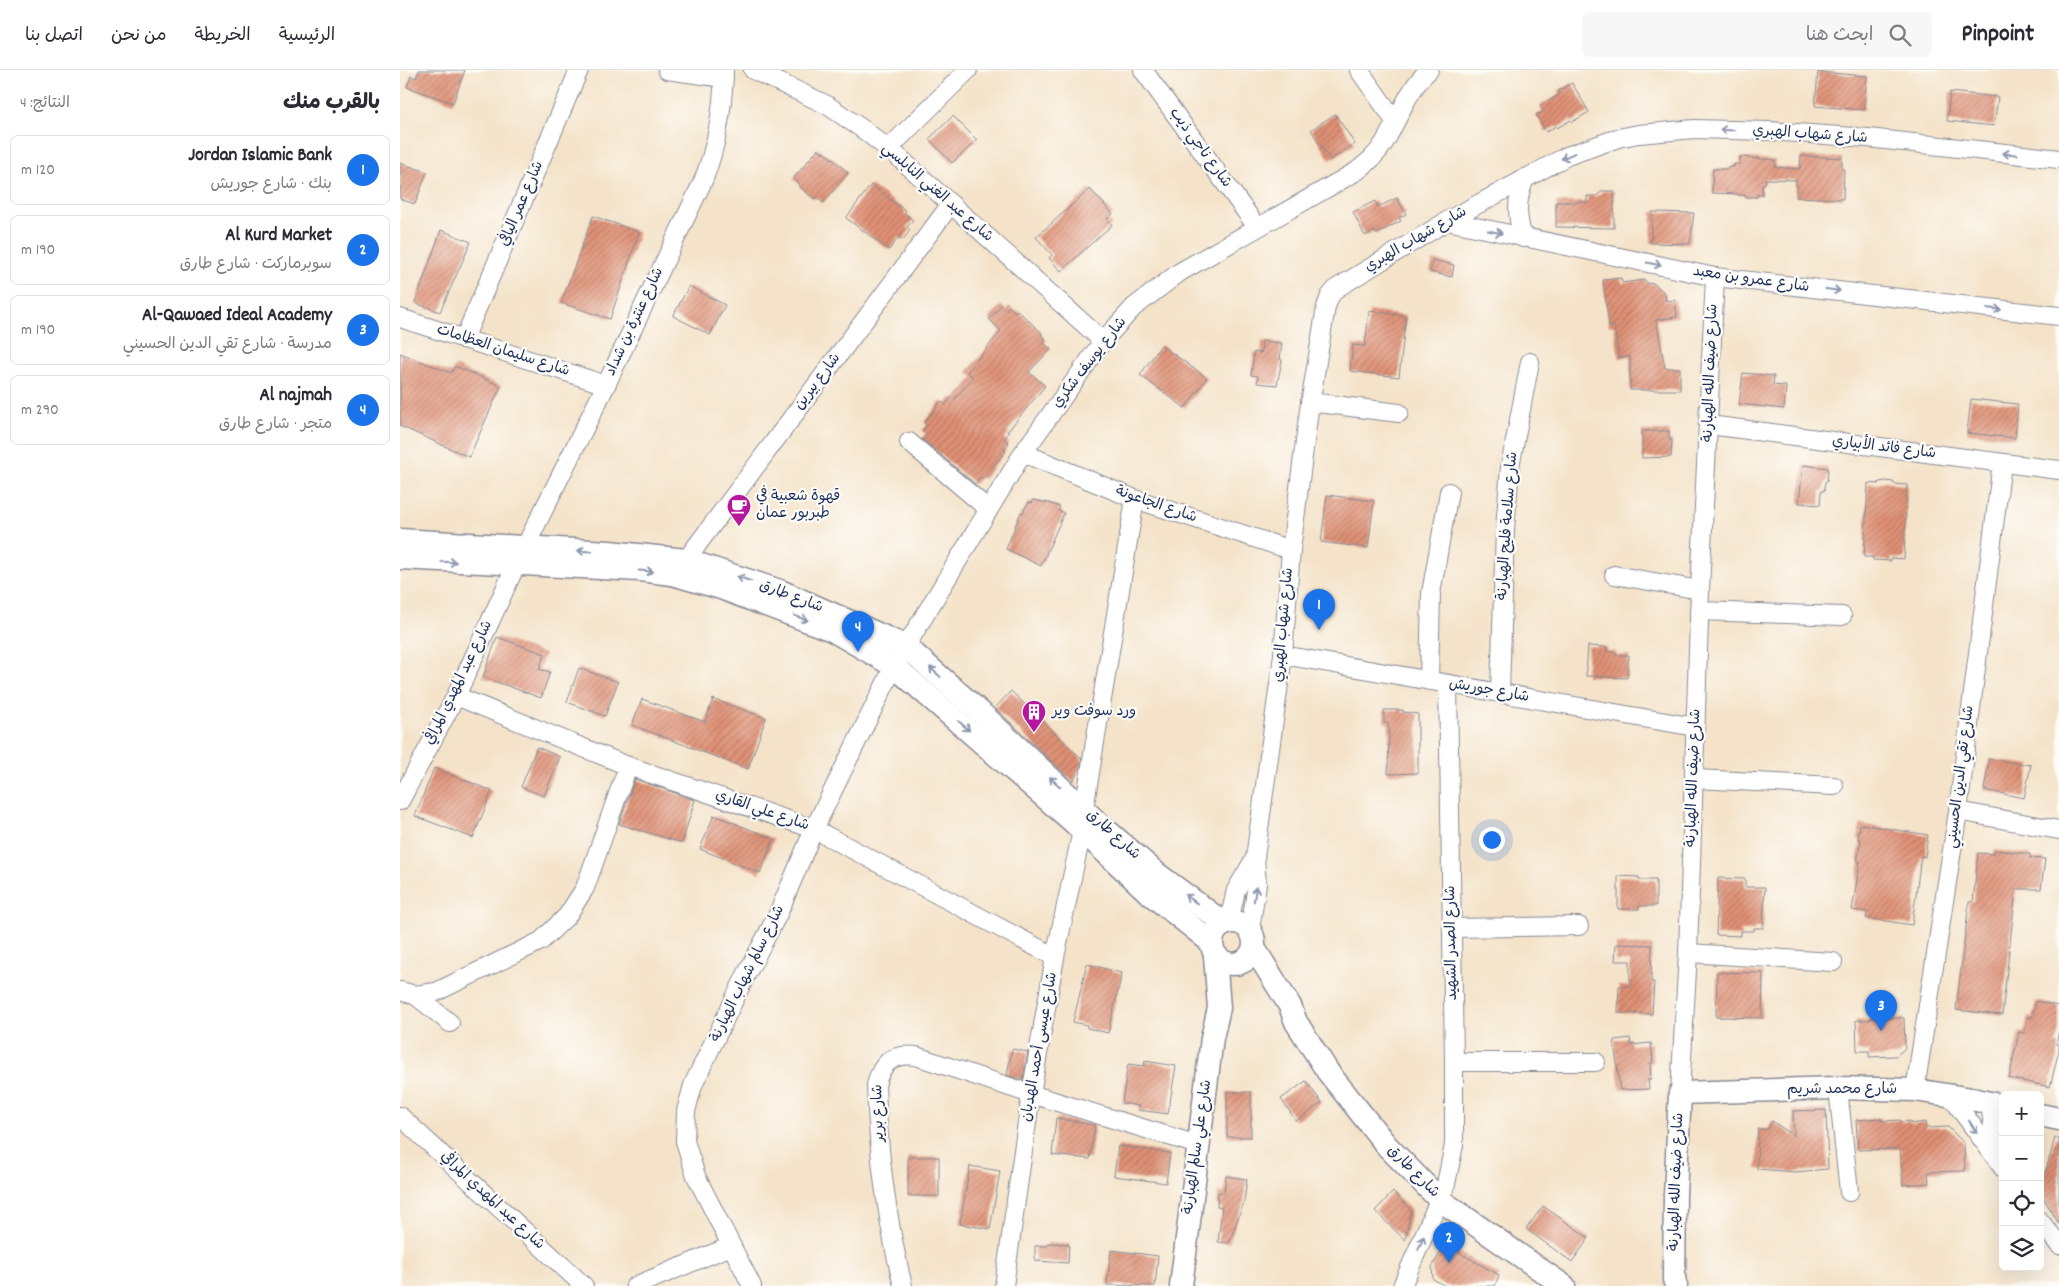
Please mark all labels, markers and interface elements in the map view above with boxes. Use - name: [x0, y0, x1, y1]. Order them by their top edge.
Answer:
- search box: [1582, 12, 1932, 57]
- text: Pinpoint: [1962, 18, 2034, 52]
- icon: search: [1886, 21, 1914, 49]
- text: ابحث هنا: [1806, 23, 1874, 50]
- text: اتصل بنا: [25, 24, 83, 49]
- text: من نحن: [111, 24, 167, 49]
- text: الخريطة: [195, 24, 251, 49]
- text: الرئيسية: [279, 24, 335, 49]
- text: بالقرب منك: [283, 89, 380, 119]
- text: النتائج: 4: [20, 92, 70, 115]
- street label: شارع ناجي ذيب: [1163, 103, 1237, 193]
- street label: شارع شهاب الهبري: [1752, 120, 1868, 150]
- one-way arrow: [1719, 125, 1735, 135]
- street label: شارع عبد الغني النابلسي: [876, 138, 998, 248]
- text: Jordan Islamic Bank: [188, 143, 332, 170]
- one-way arrow: [2003, 149, 2019, 159]
- one-way arrow: [1561, 151, 1576, 161]
- street label: شارع عمر اليافي: [493, 157, 550, 250]
- text: 120 m: [21, 159, 55, 182]
- text: 1: [361, 159, 365, 182]
- text: بنك · شارع جوريش: [211, 173, 332, 196]
- street label: شارع شهاب الهبري: [1361, 202, 1471, 278]
- text: Al Kurd Market: [225, 223, 332, 250]
- one-way arrow: [1486, 227, 1502, 237]
- text: 190 m: [21, 239, 55, 262]
- text: 2: [360, 239, 367, 262]
- text: سوبرماركت · شارع طارق: [180, 253, 332, 276]
- one-way arrow: [1645, 260, 1661, 270]
- street label: شارع عمرو بن معبد: [1691, 261, 1811, 299]
- street label: شارع عنترة بن شداد: [600, 264, 670, 380]
- one-way arrow: [1825, 285, 1841, 295]
- text: Al-Qawaed Ideal Academy: [142, 303, 332, 330]
- street label: شارع ضيف الله الهبارنة: [1698, 304, 1724, 442]
- one-way arrow: [1986, 304, 2002, 314]
- street label: شارع يوسف شكري: [1047, 313, 1133, 413]
- text: 190 m: [21, 319, 55, 342]
- text: 3: [359, 319, 367, 342]
- street label: شارع سليمان العظامات: [434, 319, 572, 383]
- text: مدرسة · شارع تقي الدين الحسيني: [123, 333, 332, 356]
- street label: شارع بيرين: [789, 349, 847, 415]
- text: Al najmah: [259, 383, 332, 410]
- text: 290 m: [21, 399, 59, 422]
- text: 4: [360, 399, 366, 422]
- text: متجر · شارع طارق: [219, 413, 332, 436]
- street label: شارع فائد الأبياري: [1831, 430, 1937, 465]
- street label: شارع سلامة فليح الهبارنة: [1492, 451, 1524, 601]
- street label: شارع الجاعونة: [1112, 481, 1200, 529]
- place label: قهوة شعبية في طبربور عمان: [756, 485, 840, 525]
- cafe icon: قهوة شعبية في طبربور عمان: [726, 493, 752, 527]
- one-way arrow: [577, 547, 593, 556]
- one-way arrow: [440, 557, 456, 566]
- one-way arrow: [638, 566, 654, 575]
- street label: شارع شهاب الهبري: [1268, 567, 1300, 683]
- one-way arrow: [737, 574, 752, 583]
- street label: شارع طارق: [756, 575, 826, 619]
- pin: 1: [1303, 589, 1335, 630]
- pin: 4: [842, 611, 874, 652]
- one-way arrow: [793, 614, 808, 623]
- street label: شارع عبد المهدي المرافي: [418, 617, 499, 749]
- one-way arrow: [929, 667, 942, 678]
- street label: شارع جوريش: [1447, 673, 1531, 709]
- building icon: ورد سوفت وير: [1021, 699, 1047, 733]
- place label: ورد سوفت وير: [1050, 701, 1136, 723]
- street label: شارع تقي الدين الحسيني: [1941, 704, 1981, 850]
- street label: شارع ضيف الله الهبارنة: [1681, 709, 1707, 847]
- one-way arrow: [957, 720, 970, 732]
- one-way arrow: [1049, 776, 1061, 788]
- street label: شارع علي القاري: [712, 785, 812, 837]
- street label: شارع طارق: [1081, 805, 1145, 865]
- your location: [1479, 827, 1505, 853]
- street label: شارع الصدر الشهيد: [1440, 885, 1464, 1001]
- one-way arrow: [1251, 887, 1261, 903]
- one-way arrow: [1184, 893, 1198, 904]
- street label: شارع سالم شهاب الهبارنة: [705, 902, 791, 1046]
- street label: شارع عيسى أحمد الهدبان: [1016, 970, 1064, 1124]
- pin: 3: [1865, 990, 1897, 1031]
- street label: شارع علي سالم الهبارنة: [1178, 1078, 1218, 1216]
- street label: شارع محمد شريم: [1787, 1079, 1897, 1101]
- street label: شارع برير: [867, 1084, 891, 1144]
- map controls: [1999, 1091, 2044, 1271]
- button: +: [1999, 1091, 2044, 1136]
- street label: شارع ضيف الله الهبارنة: [1664, 1113, 1690, 1251]
- one-way arrow: [1967, 1120, 1978, 1134]
- button: −: [1999, 1136, 2044, 1181]
- street label: شارع طارق: [1382, 1141, 1444, 1203]
- street label: شارع عبد المهدي المرافي: [435, 1146, 550, 1255]
- button: locate: [1999, 1181, 2044, 1226]
- pin: 2: [1433, 1222, 1465, 1263]
- button: layers: [1999, 1226, 2044, 1271]
- one-way arrow: [1416, 1236, 1426, 1251]

